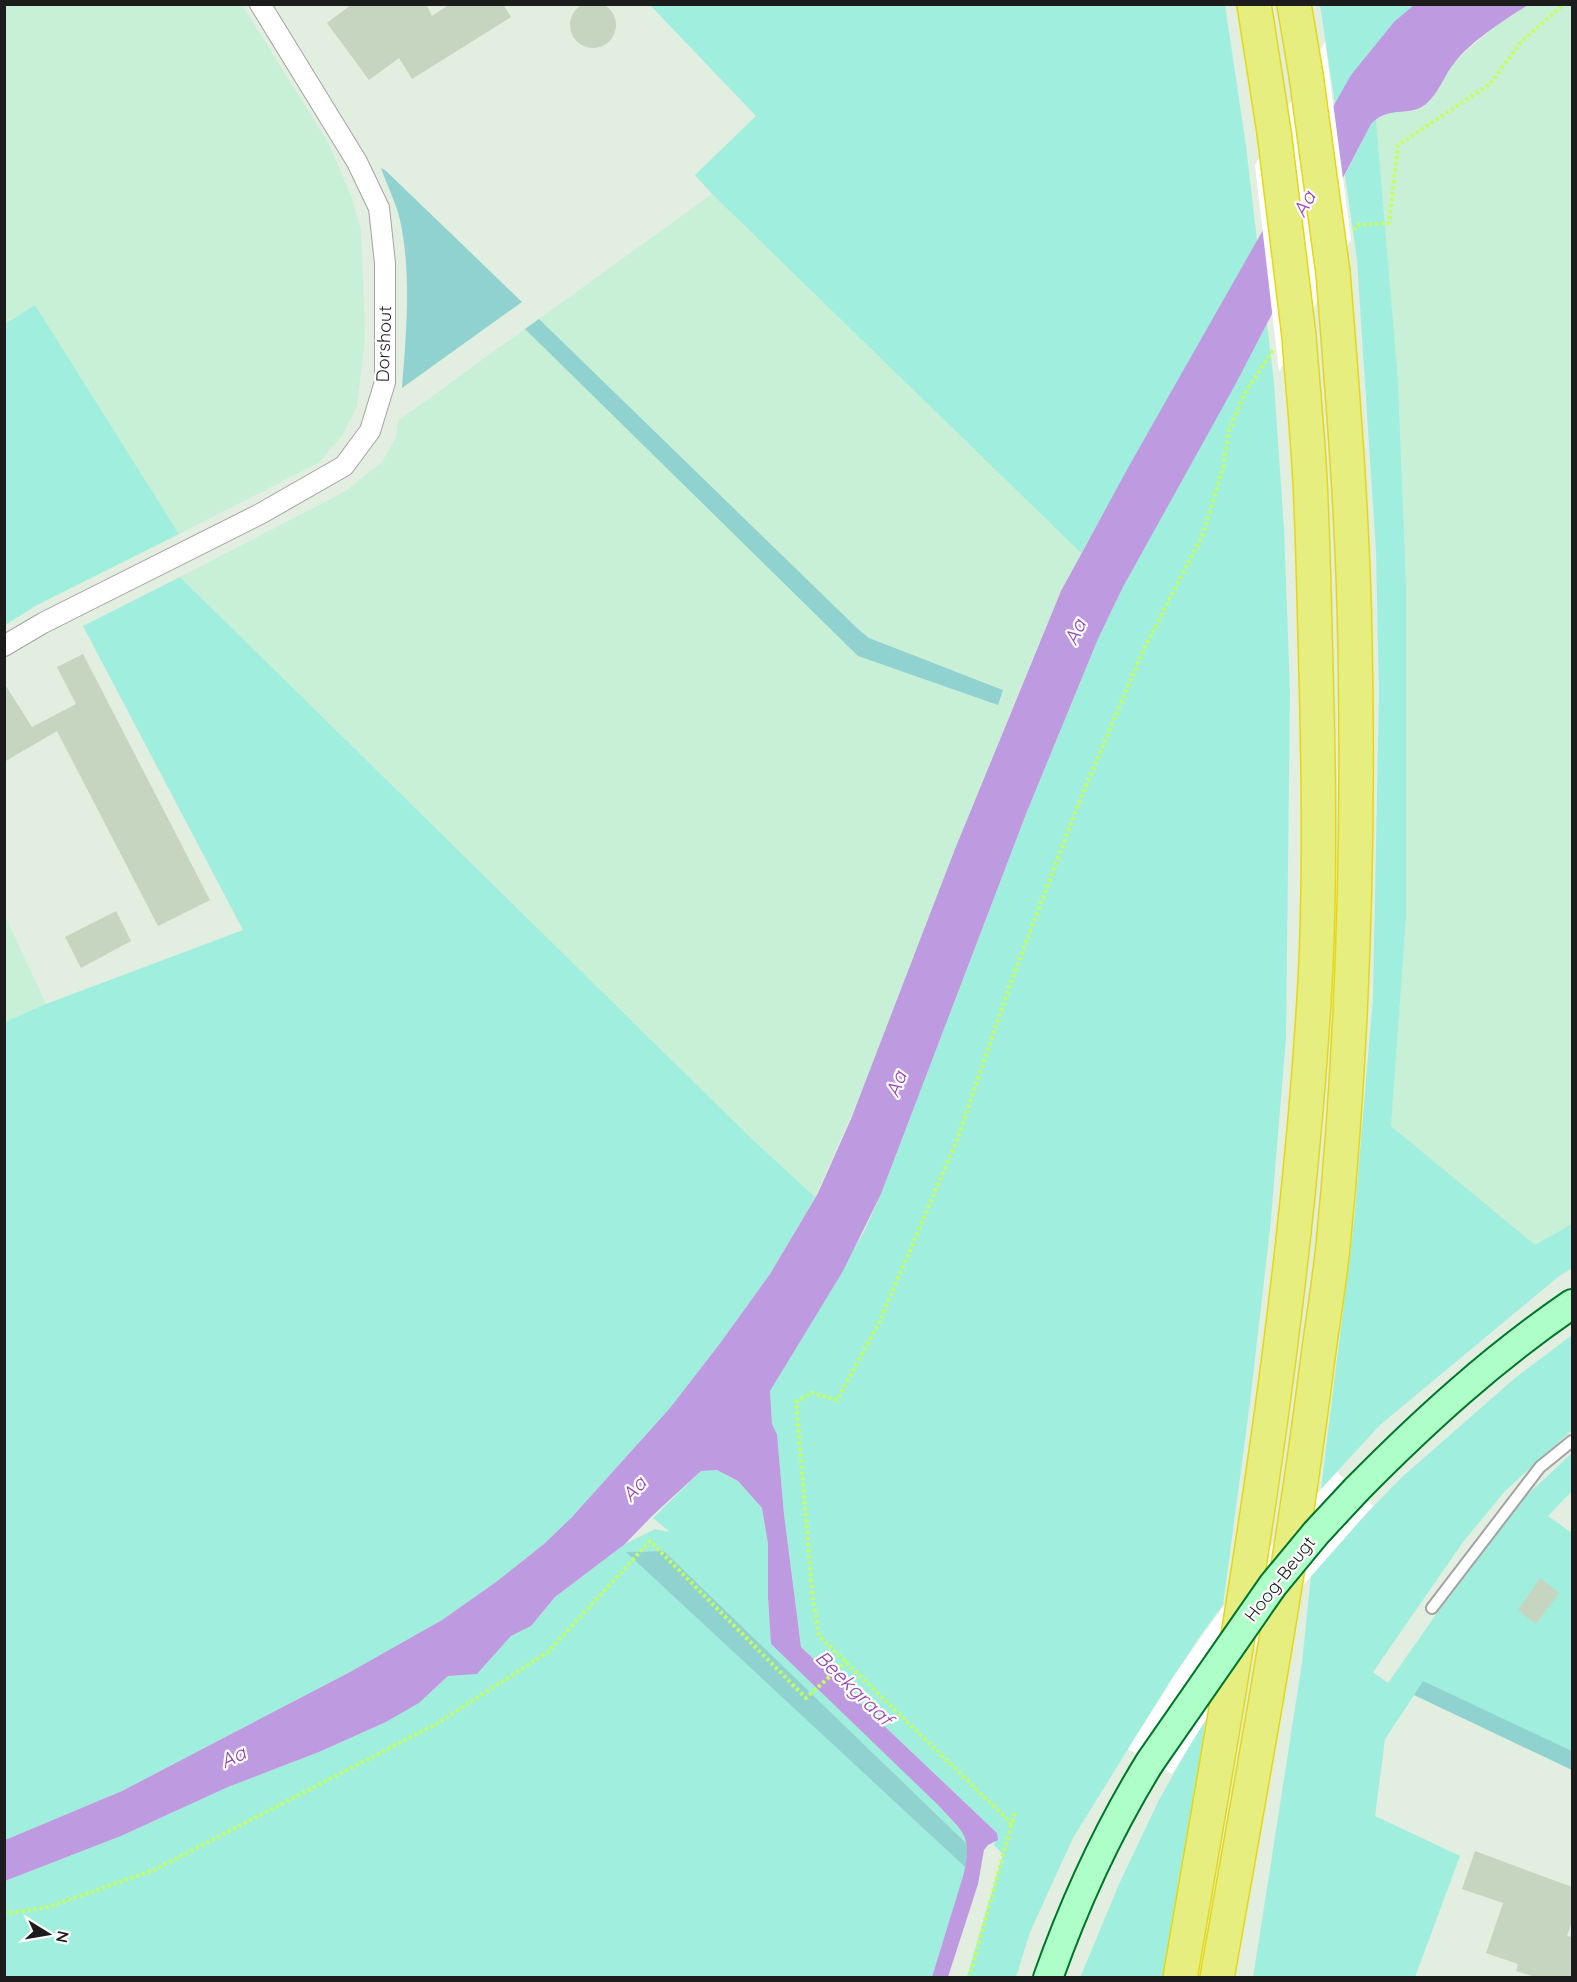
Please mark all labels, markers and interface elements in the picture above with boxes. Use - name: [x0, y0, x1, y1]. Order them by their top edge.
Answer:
- water label: Aa: [1286, 185, 1322, 221]
- street label: Dorshout: [371, 305, 396, 383]
- water label: Aa: [1058, 613, 1092, 649]
- water label: Aa: [879, 1066, 912, 1100]
- water label: Aa: [616, 1469, 653, 1506]
- street label: Hoog-Beugt: [1239, 1531, 1320, 1626]
- water label: Beekgraaf: [810, 1645, 901, 1733]
- water label: Aa: [216, 1739, 251, 1773]
- north arrow: [18, 1904, 78, 1964]
- text: N: [52, 1929, 74, 1945]

